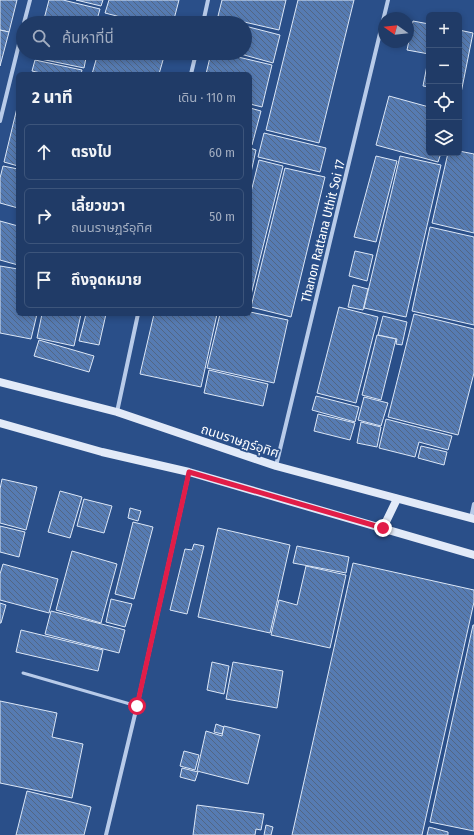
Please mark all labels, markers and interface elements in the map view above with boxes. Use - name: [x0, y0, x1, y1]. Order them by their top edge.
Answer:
- north arrow: [378, 12, 414, 48]
- map controls: [426, 12, 462, 156]
- button: +: [426, 12, 462, 48]
- search box: [16, 16, 252, 60]
- icon: search: [30, 27, 52, 49]
- text: ค้นหาที่นี่: [62, 29, 114, 47]
- button: −: [426, 48, 462, 84]
- button: locate: [426, 84, 462, 120]
- text: 2 นาที: [32, 87, 73, 108]
- text: เดิน · 110 m: [178, 90, 236, 105]
- button: layers: [426, 120, 462, 156]
- icon: ahead: [33, 141, 55, 163]
- text: ตรงไป: [71, 143, 112, 161]
- text: 60 m: [209, 145, 235, 160]
- street label: Thanon Rattana Uthit Soi 17: [298, 158, 348, 304]
- text: เลี้ยวขวา: [71, 197, 125, 215]
- icon: right: [33, 205, 55, 227]
- text: 50 m: [209, 209, 235, 224]
- text: ถนนราษฏร์อุทิศ: [71, 220, 152, 235]
- icon: arrive: [33, 269, 55, 291]
- text: ถึงจุดหมาย: [71, 271, 142, 289]
- street label: ถนนราษฏร์อุทิศ: [199, 421, 281, 461]
- route end: [374, 519, 392, 537]
- route start: [128, 697, 146, 715]

